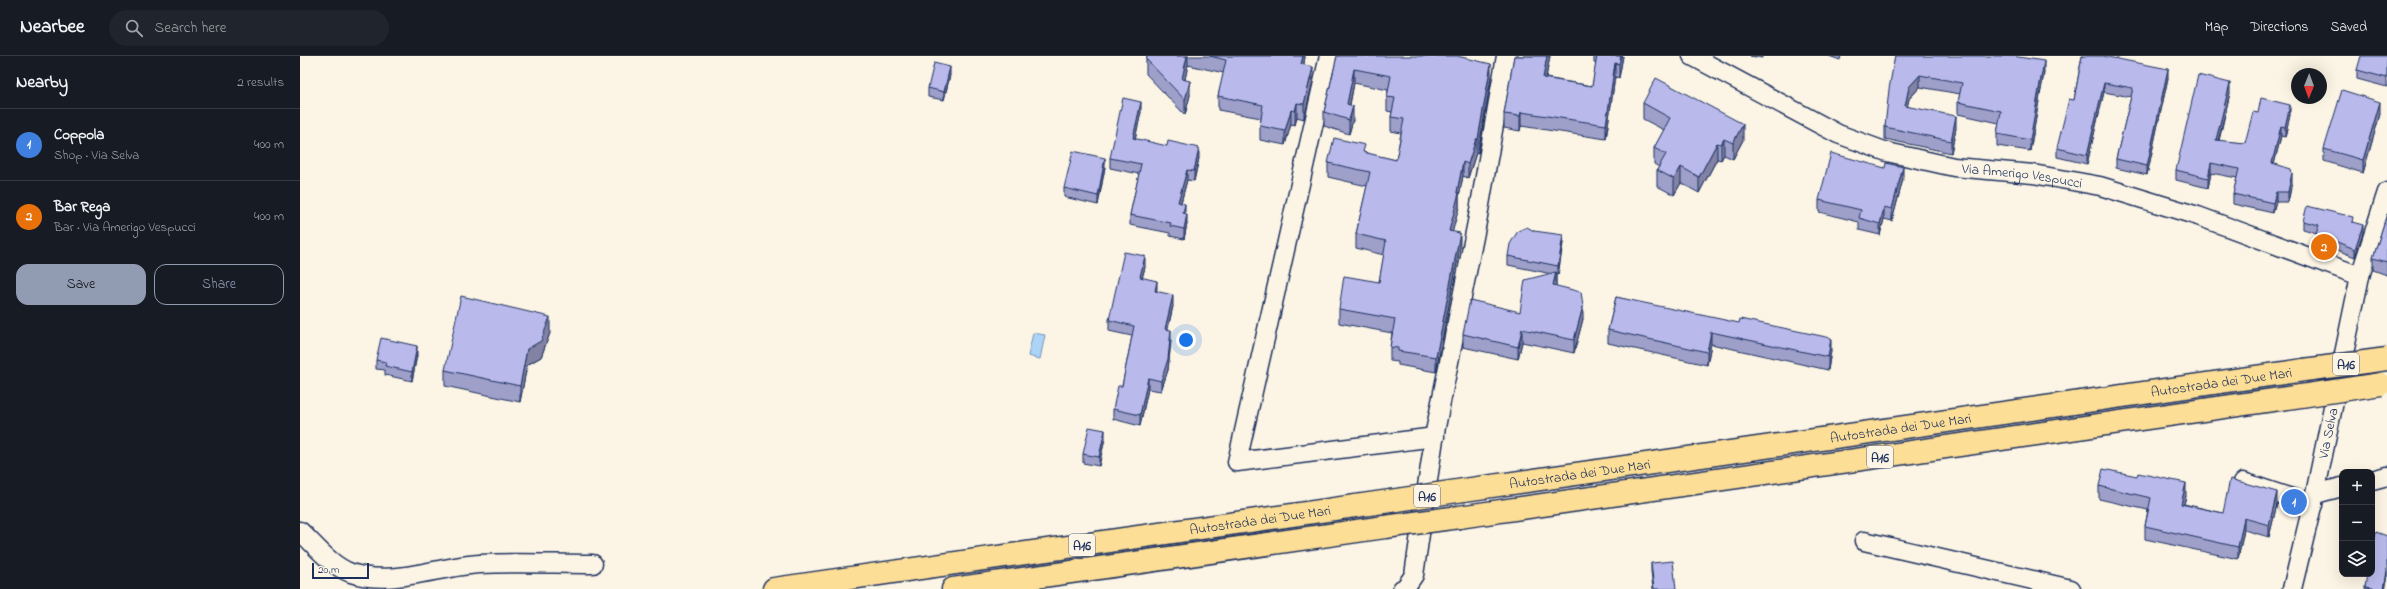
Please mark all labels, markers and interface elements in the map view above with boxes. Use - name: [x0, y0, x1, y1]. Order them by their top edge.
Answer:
- search box: [109, 10, 389, 46]
- text: Nearbee: [20, 14, 85, 41]
- icon: search: [123, 17, 145, 39]
- text: Search here: [155, 17, 226, 39]
- text: Map: [2205, 17, 2228, 38]
- text: Directions: [2250, 17, 2308, 38]
- text: Saved: [2330, 17, 2367, 38]
- north arrow: [2291, 68, 2327, 104]
- text: Nearby: [16, 70, 68, 95]
- text: 2 results: [237, 73, 284, 92]
- text: Coppola: [54, 124, 104, 146]
- text: 1: [27, 135, 31, 154]
- text: 400 m: [254, 135, 284, 154]
- text: Shop · Via Selva: [54, 146, 139, 165]
- street label: Via Amerigo Vespucci: [1960, 159, 2084, 195]
- text: Bar Rega: [54, 196, 110, 218]
- text: 2: [26, 207, 32, 226]
- text: 400 m: [254, 207, 284, 226]
- text: Bar · Via Amerigo Vespucci: [54, 218, 196, 237]
- pin: 2: [2311, 232, 2337, 262]
- button: Save: [16, 264, 146, 305]
- button: Share: [154, 264, 284, 305]
- your location: [1176, 330, 1196, 350]
- road number: A16: [2333, 353, 2359, 375]
- street label: Autostrada dei Due Mari: [2150, 363, 2294, 404]
- street label: Via Selva: [2313, 406, 2345, 462]
- street label: Autostrada dei Due Mari: [1829, 409, 1973, 450]
- road number: A16: [1867, 446, 1893, 468]
- street label: Autostrada dei Due Mari: [1508, 454, 1652, 495]
- map controls: [2339, 469, 2375, 577]
- button: +: [2339, 469, 2375, 505]
- road number: A16: [1414, 485, 1440, 507]
- pin: 1: [2281, 487, 2307, 517]
- street label: Autostrada dei Due Mari: [1188, 501, 1332, 542]
- button: −: [2339, 505, 2375, 541]
- road number: A16: [1069, 534, 1095, 556]
- button: layers: [2339, 541, 2375, 577]
- scale bar: [312, 561, 369, 580]
- text: 20 m: [318, 562, 340, 578]

